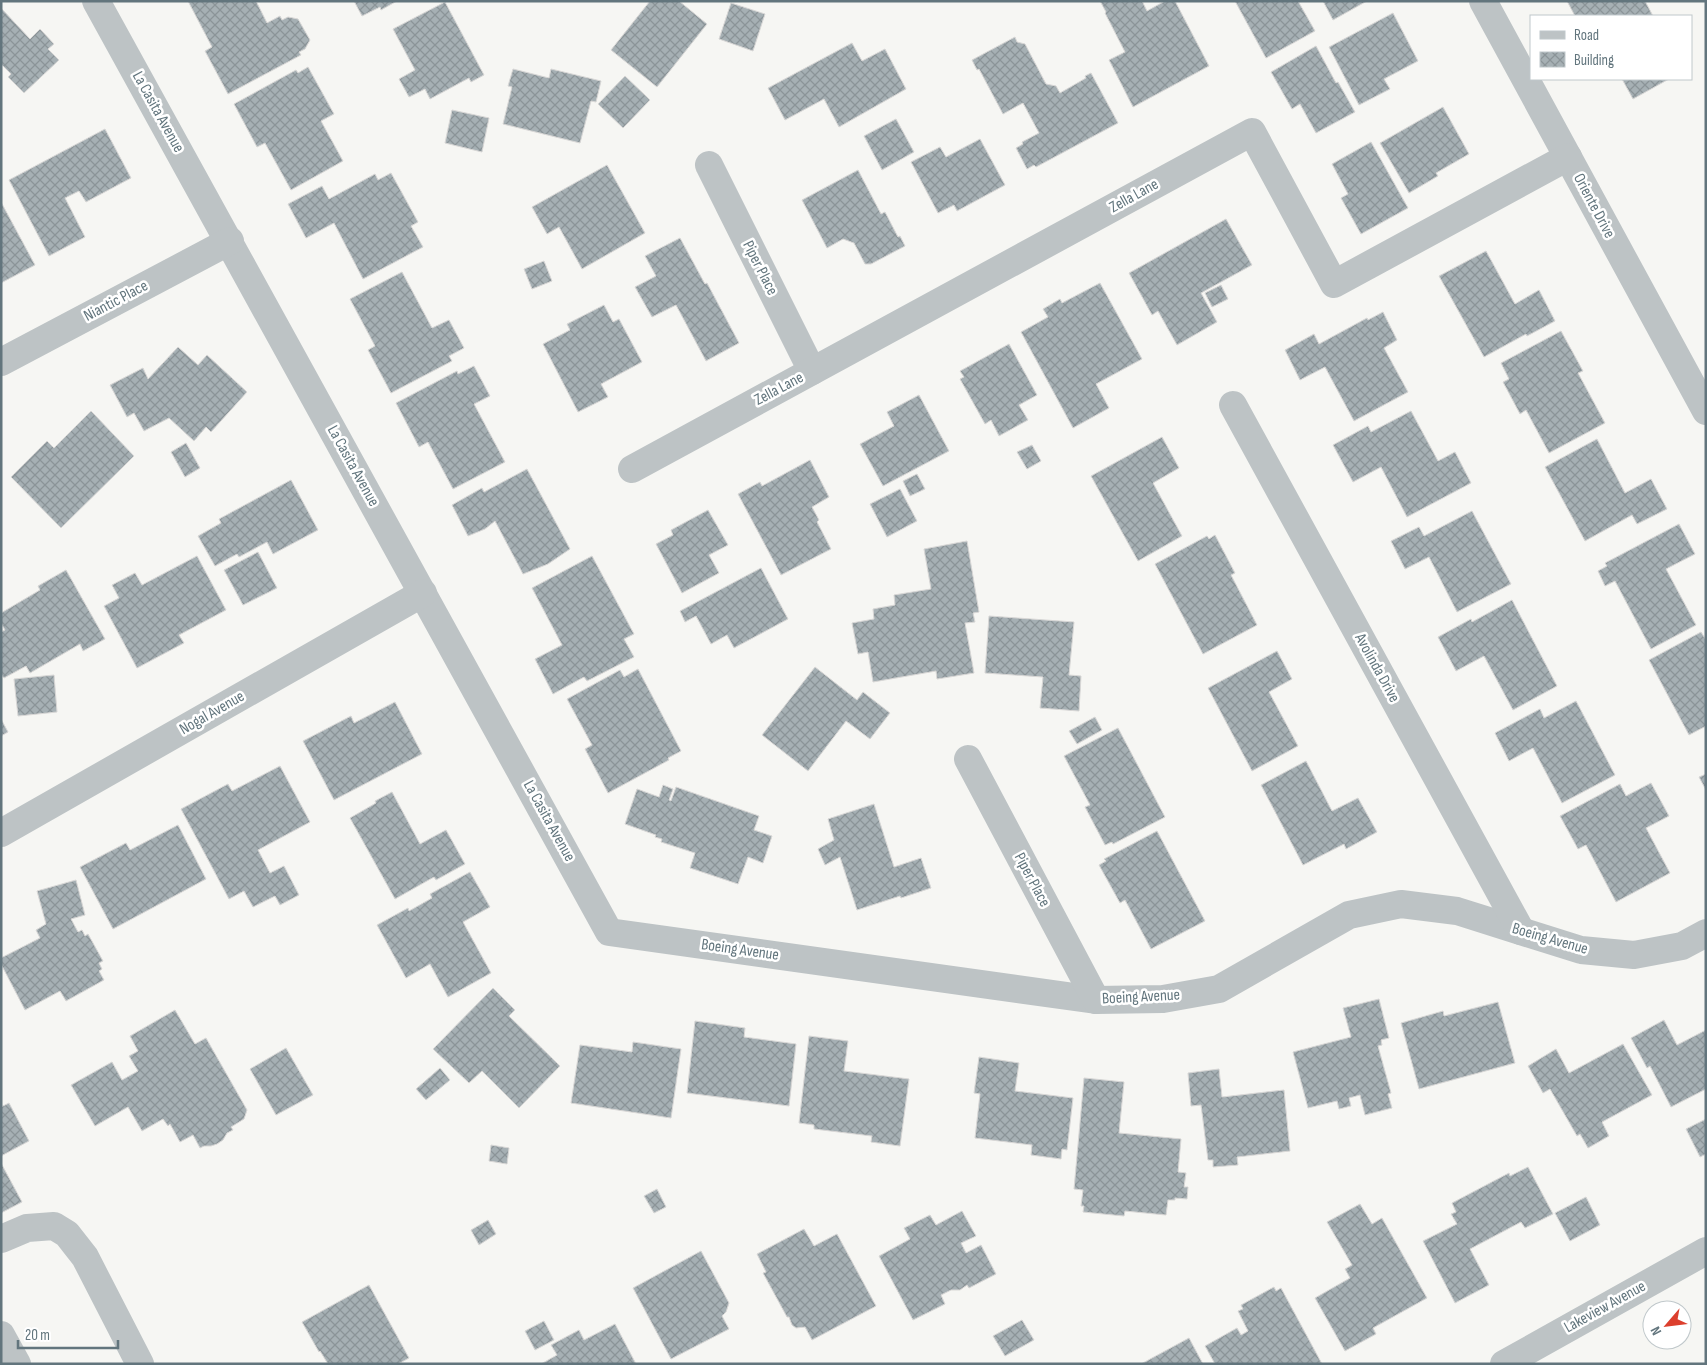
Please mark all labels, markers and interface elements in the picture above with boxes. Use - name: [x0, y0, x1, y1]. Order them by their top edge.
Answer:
- legend: [1530, 15, 1692, 80]
- text: Road: [1574, 26, 1599, 45]
- text: Building: [1574, 51, 1614, 70]
- street label: La Casita Avenue: [128, 68, 188, 156]
- street label: Oriente Drive: [1569, 170, 1619, 242]
- street label: Zella Lane: [1106, 175, 1162, 217]
- street label: Piper Place: [738, 238, 782, 298]
- street label: Niantic Place: [81, 276, 151, 326]
- street label: Zella Lane: [751, 368, 807, 410]
- street label: La Casita Avenue: [323, 422, 383, 510]
- street label: Avolinda Drive: [1350, 629, 1404, 706]
- street label: Nogal Avenue: [176, 687, 248, 739]
- street label: La Casita Avenue: [519, 777, 579, 865]
- street label: Piper Place: [1010, 850, 1054, 910]
- street label: Boeing Avenue: [1510, 919, 1590, 959]
- street label: Boeing Avenue: [700, 935, 780, 965]
- street label: Boeing Avenue: [1102, 985, 1180, 1009]
- street label: Lakeview Avenue: [1561, 1277, 1649, 1337]
- north arrow: [1642, 1300, 1692, 1350]
- scale bar: [18, 1318, 118, 1350]
- text: N: [1647, 1324, 1665, 1338]
- text: 20 m: [25, 1326, 50, 1345]

